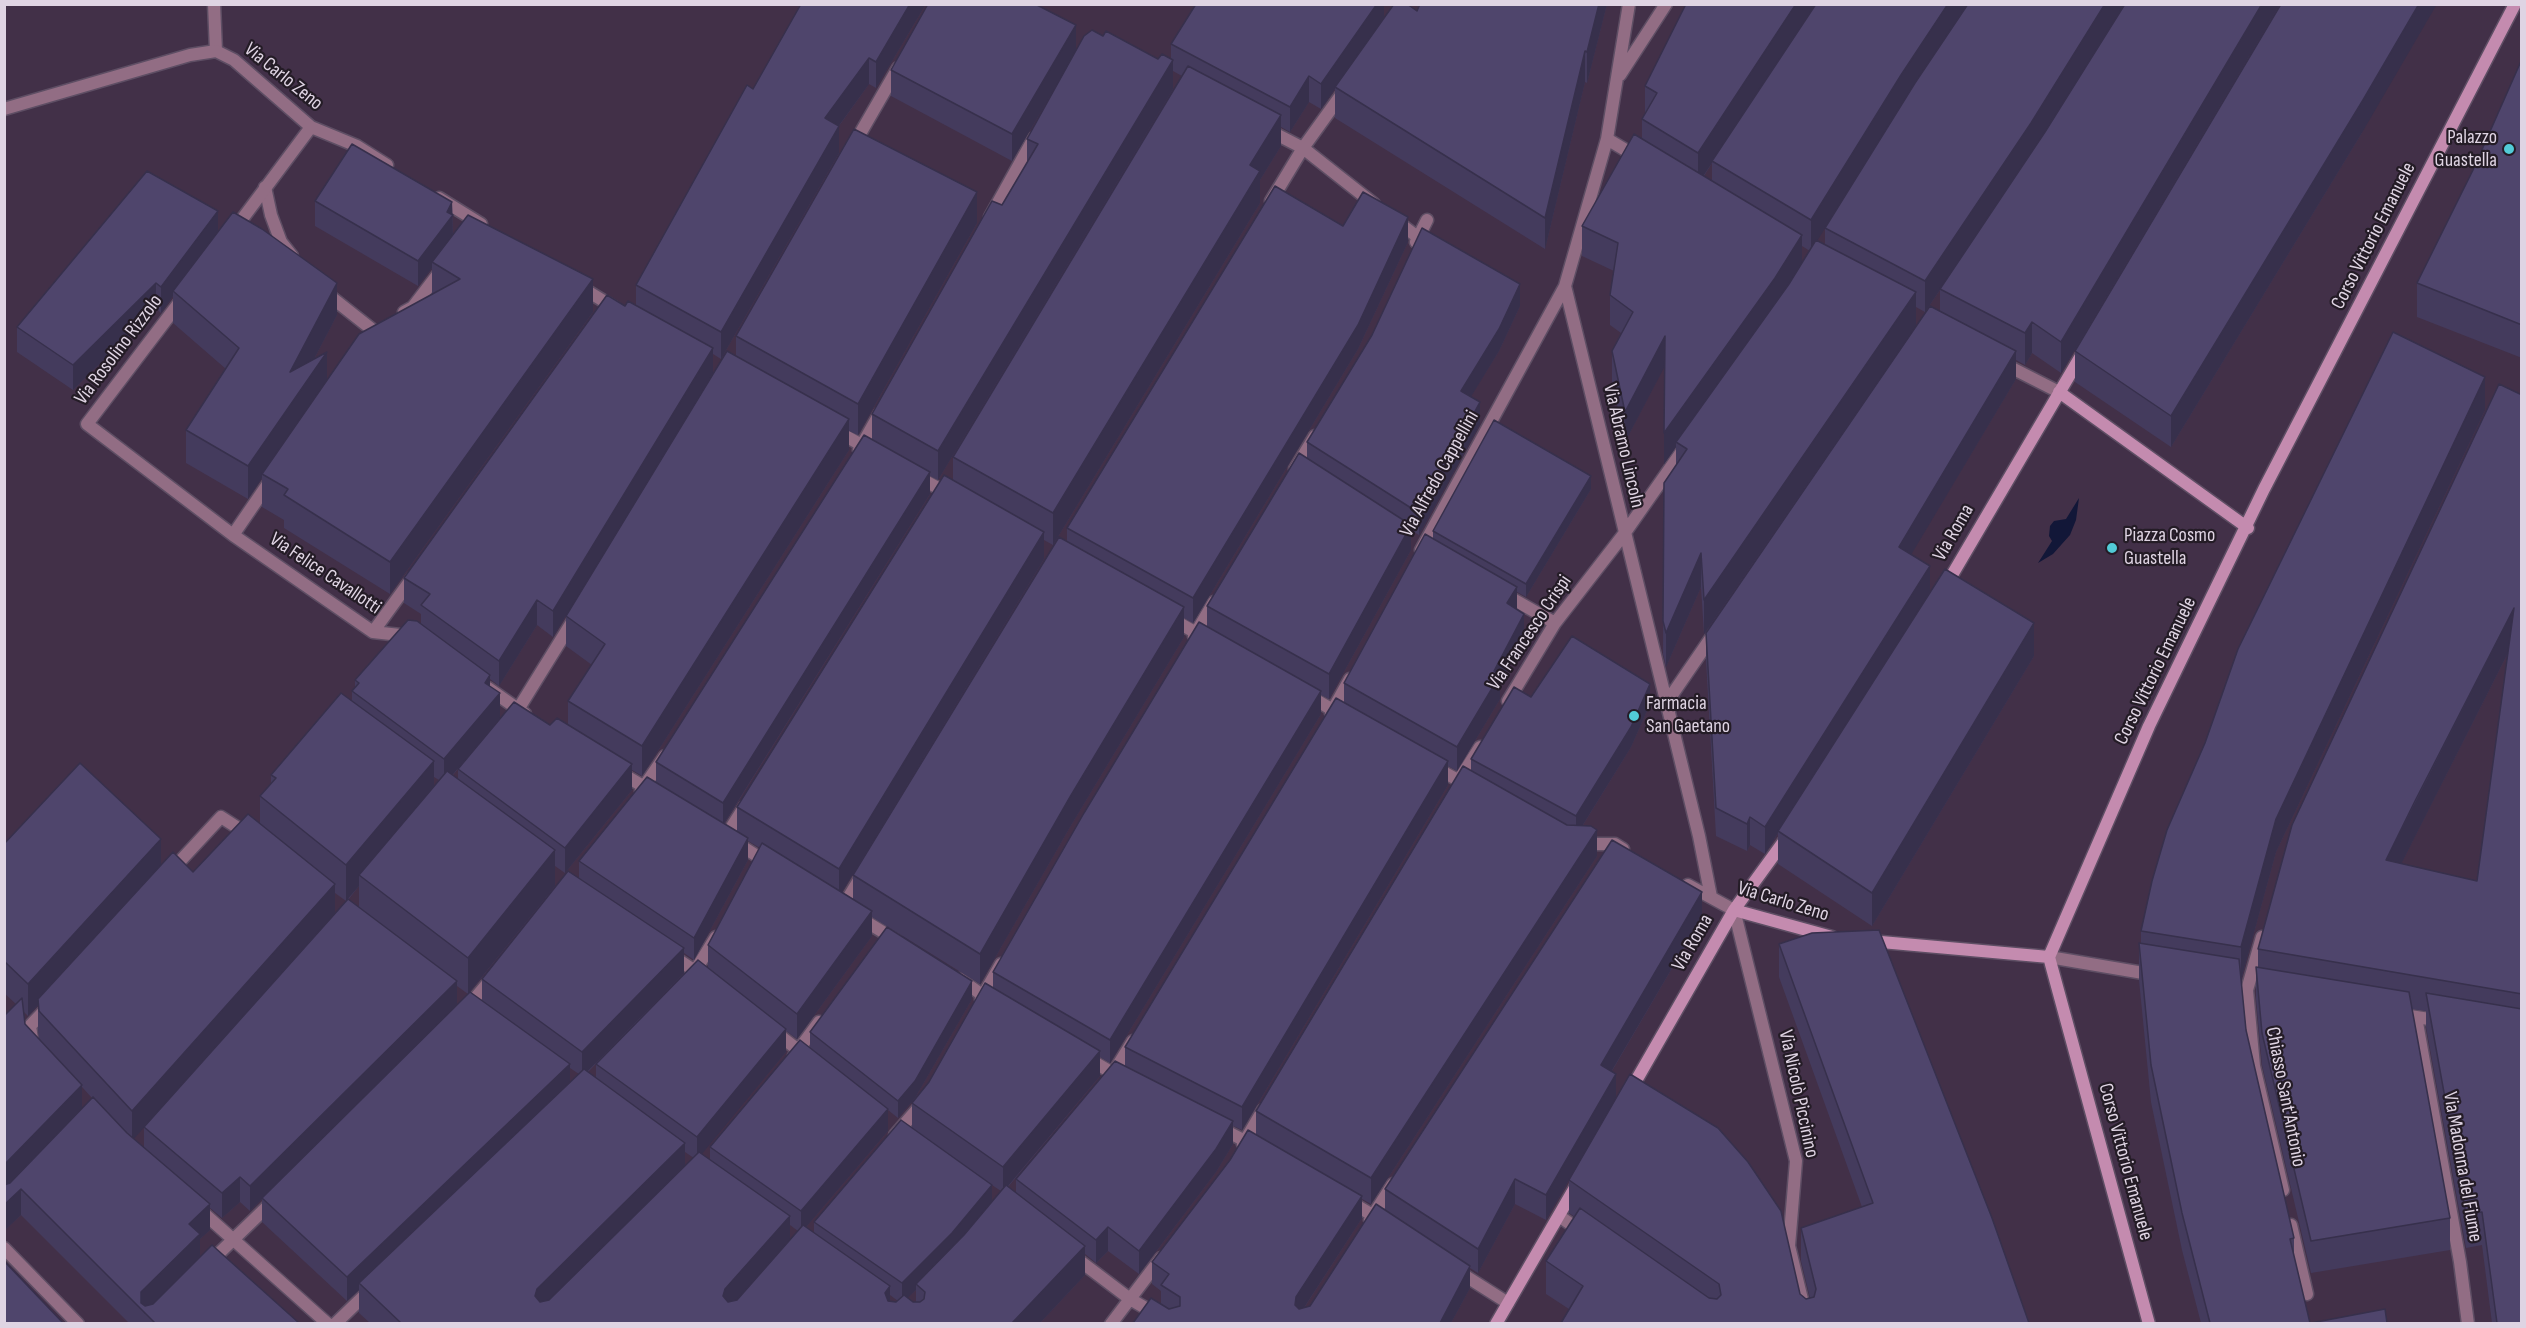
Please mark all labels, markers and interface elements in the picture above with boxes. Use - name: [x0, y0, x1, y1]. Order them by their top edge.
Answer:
- street label: Via Carlo Zeno: [239, 38, 327, 116]
- place label: Palazzo Guastella: [2435, 126, 2497, 173]
- marker: Palazzo Guastella: [2502, 142, 2516, 156]
- street label: Corso Vittorio Emanuele: [2327, 159, 2421, 313]
- street label: Via Rosolino Rizzolo: [70, 290, 168, 410]
- street label: Via Abramo Lincoln: [1597, 382, 1649, 510]
- street label: Via Alfredo Cappellini: [1395, 407, 1485, 541]
- street label: Via Roma: [1928, 500, 1980, 566]
- place label: Piazza Cosmo Guastella: [2124, 524, 2215, 571]
- street label: Via Felice Cavallotti: [265, 528, 385, 620]
- marker: Piazza Cosmo Guastella: [2105, 541, 2119, 555]
- street label: Via Francesco Crispi: [1483, 571, 1577, 695]
- street label: Corso Vittorio Emanuele: [2110, 593, 2202, 749]
- place label: Farmacia San Gaetano: [1646, 692, 1730, 739]
- marker: Farmacia San Gaetano: [1627, 709, 1641, 723]
- street label: Via Carlo Zeno: [1734, 877, 1832, 927]
- street label: Via Roma: [1667, 910, 1719, 976]
- street label: Chiasso Sant'Antonio: [2260, 1025, 2310, 1169]
- street label: Via Nicolò Piccinino: [1773, 1028, 1823, 1160]
- street label: Corso Vittorio Emanuele: [2093, 1081, 2157, 1243]
- street label: Via Madonna del Fiume: [2437, 1090, 2487, 1244]

